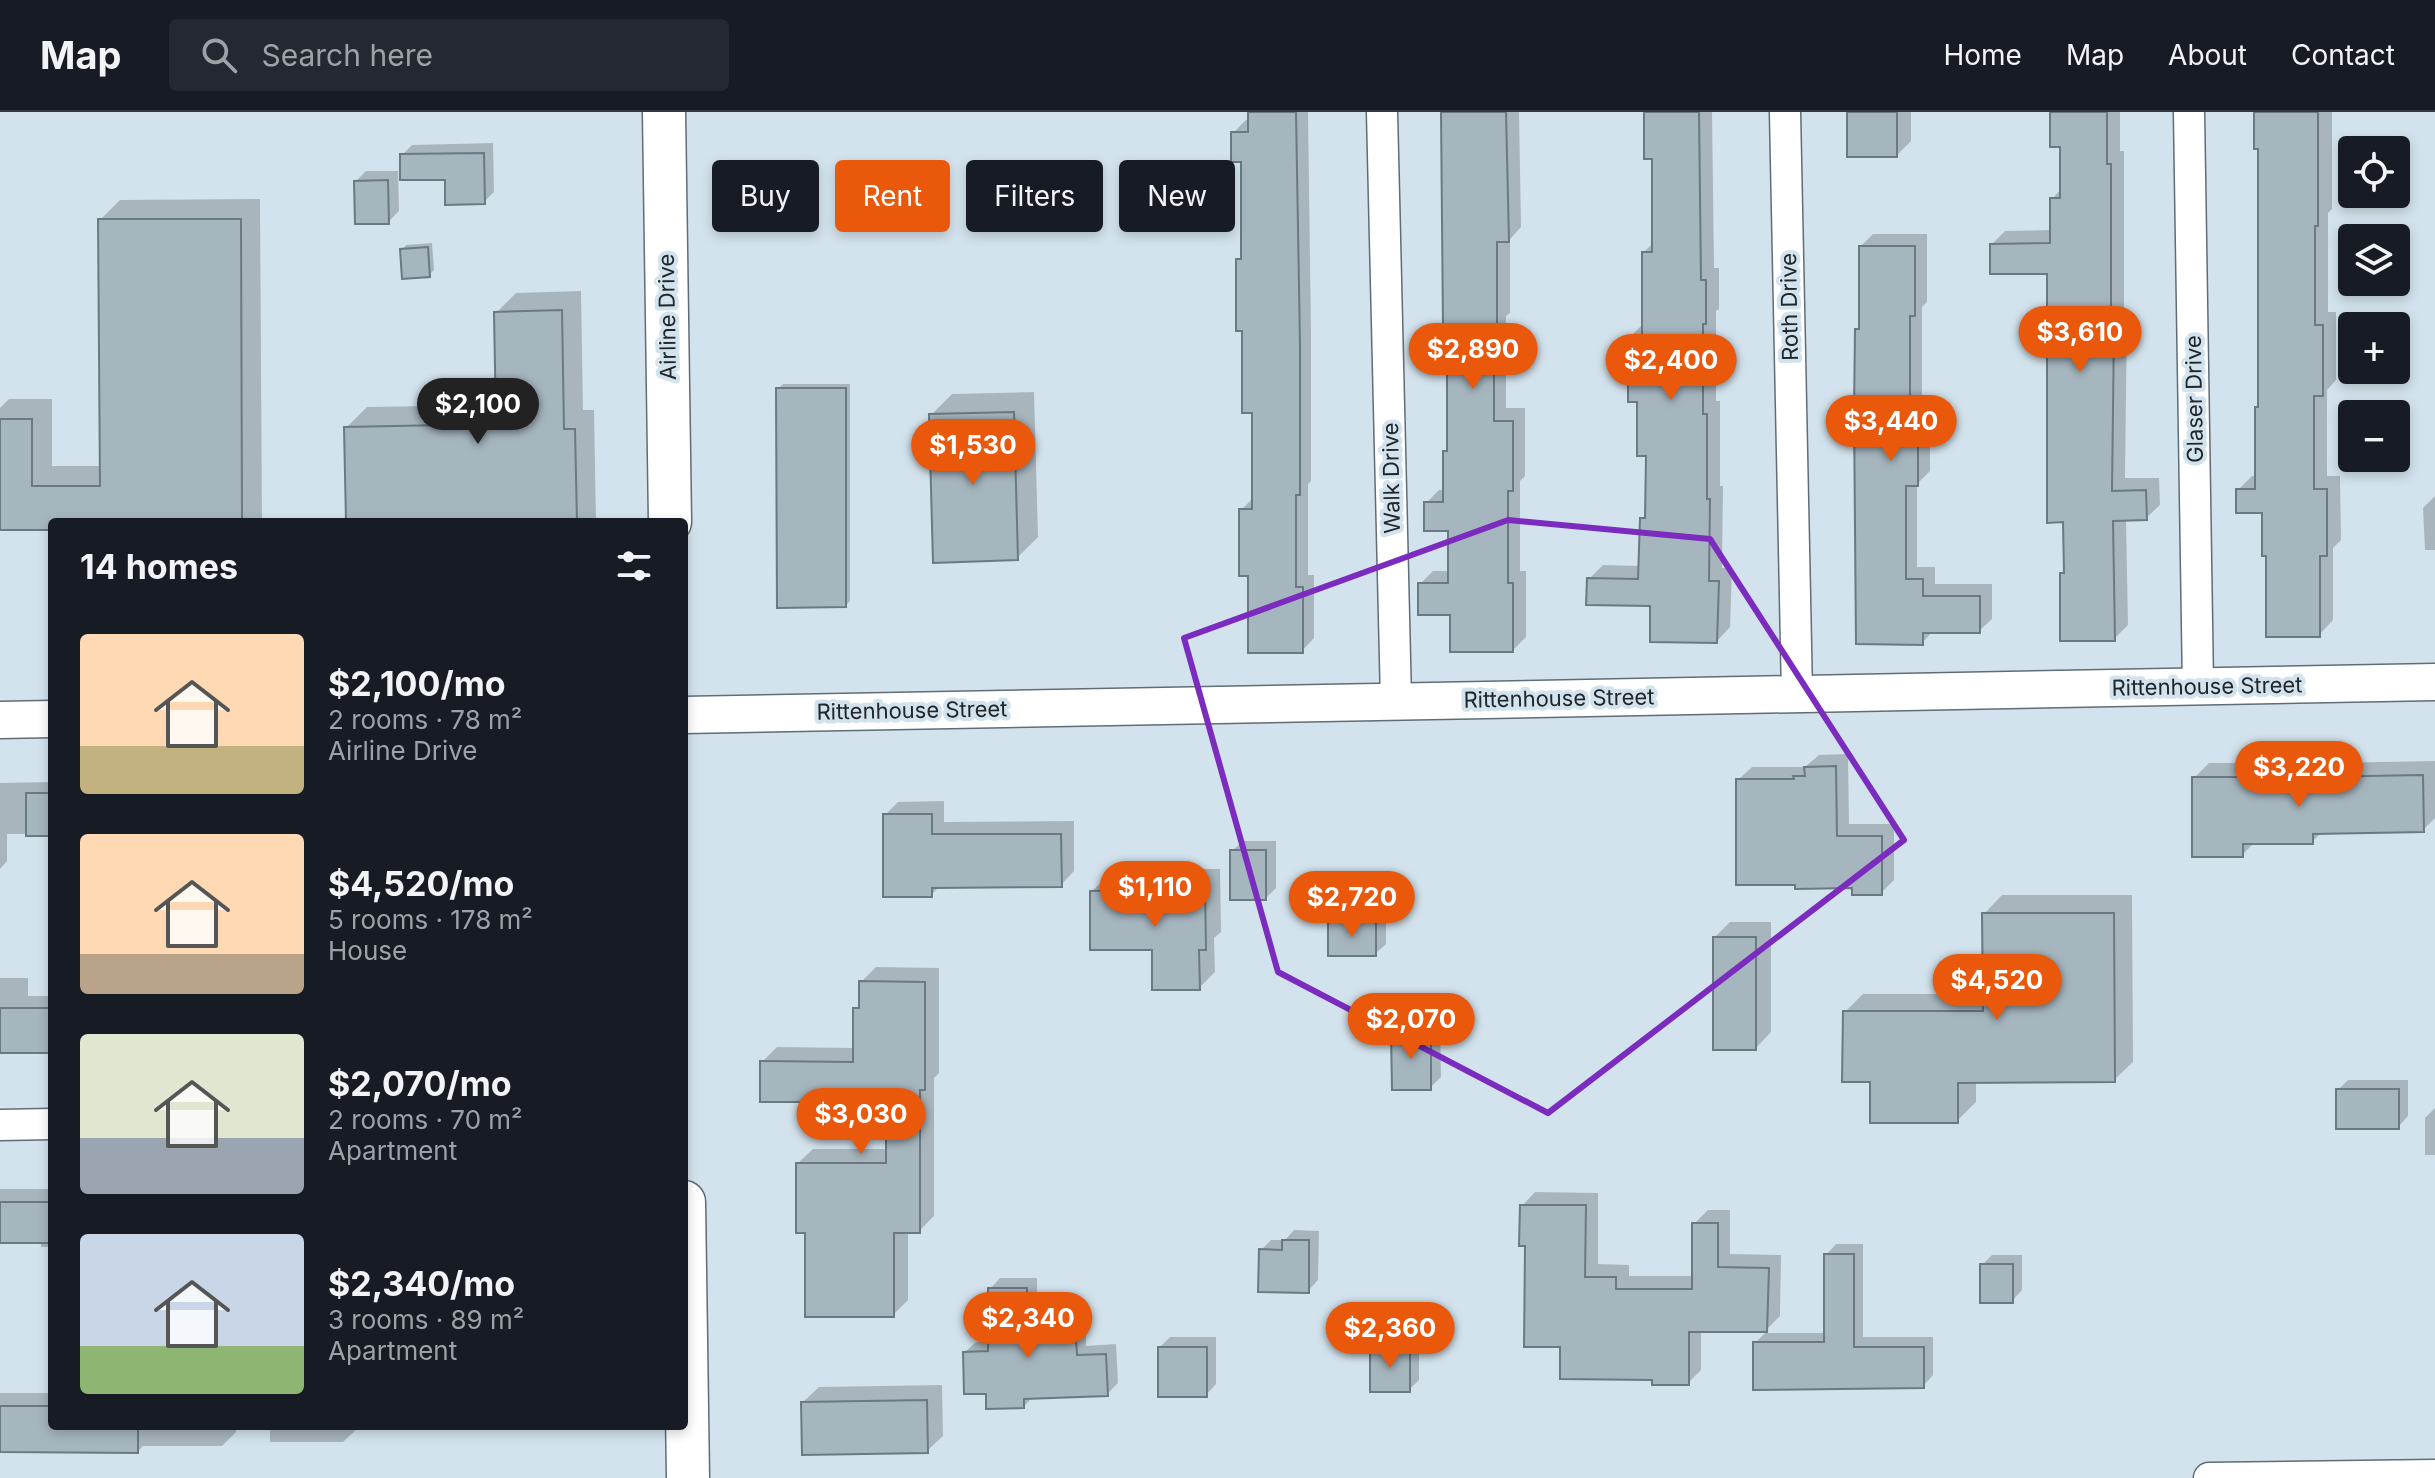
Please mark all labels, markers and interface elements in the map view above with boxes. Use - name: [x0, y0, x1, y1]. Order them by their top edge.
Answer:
- search box: [169, 19, 729, 91]
- text: Map: [40, 32, 121, 78]
- icon: search: [197, 33, 241, 77]
- text: Search here: [261, 37, 433, 73]
- text: Home: [1943, 38, 2022, 72]
- text: Map: [2066, 38, 2124, 72]
- text: About: [2168, 38, 2247, 72]
- text: Contact: [2291, 38, 2395, 72]
- map controls: [2338, 136, 2410, 472]
- button: locate: [2338, 136, 2410, 208]
- chip: Buy: [712, 160, 819, 232]
- chip: Rent: [835, 160, 950, 232]
- chip: Filters: [966, 160, 1103, 232]
- chip: New: [1119, 160, 1235, 232]
- button: layers: [2338, 224, 2410, 296]
- street label: Roth Drive: [1775, 253, 1803, 361]
- street label: Airline Drive: [653, 254, 681, 380]
- pin: $3,610: [2015, 306, 2145, 374]
- button: +: [2338, 312, 2410, 384]
- text: $3,610: [2037, 316, 2123, 347]
- pin: $2,890: [1408, 323, 1538, 391]
- text: $2,890: [1427, 333, 1519, 364]
- pin: $2,400: [1606, 334, 1736, 402]
- street label: Glaser Drive: [2180, 335, 2208, 463]
- text: $2,400: [1624, 344, 1718, 375]
- pin: $2,100: [413, 378, 543, 446]
- text: $2,100: [435, 388, 521, 419]
- pin: $3,440: [1826, 395, 1956, 463]
- button: −: [2338, 400, 2410, 472]
- text: $3,440: [1844, 405, 1938, 436]
- pin: $1,530: [908, 419, 1038, 487]
- street label: Walk Drive: [1377, 422, 1405, 534]
- text: $1,530: [929, 429, 1017, 460]
- icon: filters: [612, 544, 656, 588]
- text: 14 homes: [80, 546, 238, 587]
- text: $2,100/mo: [328, 663, 506, 704]
- icon: home: [144, 666, 240, 762]
- street label: Rittenhouse Street: [2111, 671, 2303, 701]
- street label: Rittenhouse Street: [1463, 683, 1655, 713]
- street label: Rittenhouse Street: [816, 695, 1008, 725]
- text: 2 rooms · 78 m²: [328, 704, 522, 735]
- text: Airline Drive: [328, 735, 478, 766]
- pin: $3,220: [2234, 741, 2364, 809]
- text: $3,220: [2253, 751, 2345, 782]
- pin: $1,110: [1090, 861, 1220, 929]
- text: $4,520/mo: [328, 863, 514, 904]
- icon: home: [144, 866, 240, 962]
- text: $1,110: [1118, 871, 1192, 902]
- pin: $2,720: [1287, 871, 1417, 939]
- text: $2,720: [1307, 881, 1397, 912]
- text: 5 rooms · 178 m²: [328, 904, 533, 935]
- text: House: [328, 935, 407, 966]
- pin: $4,520: [1932, 954, 2062, 1022]
- text: $4,520: [1951, 964, 2043, 995]
- pin: $2,070: [1346, 993, 1476, 1061]
- text: $2,070: [1366, 1003, 1456, 1034]
- text: $2,070/mo: [328, 1063, 512, 1104]
- icon: home: [144, 1066, 240, 1162]
- pin: $3,030: [796, 1088, 926, 1156]
- text: $3,030: [814, 1098, 908, 1129]
- text: 2 rooms · 70 m²: [328, 1104, 523, 1135]
- text: Apartment: [328, 1135, 457, 1166]
- text: $2,340/mo: [328, 1263, 515, 1304]
- icon: home: [144, 1266, 240, 1362]
- pin: $2,340: [963, 1292, 1093, 1360]
- text: $2,340: [981, 1302, 1075, 1333]
- pin: $2,360: [1325, 1302, 1455, 1370]
- text: 3 rooms · 89 m²: [328, 1304, 524, 1335]
- text: $2,360: [1344, 1312, 1436, 1343]
- text: Apartment: [328, 1335, 457, 1366]

